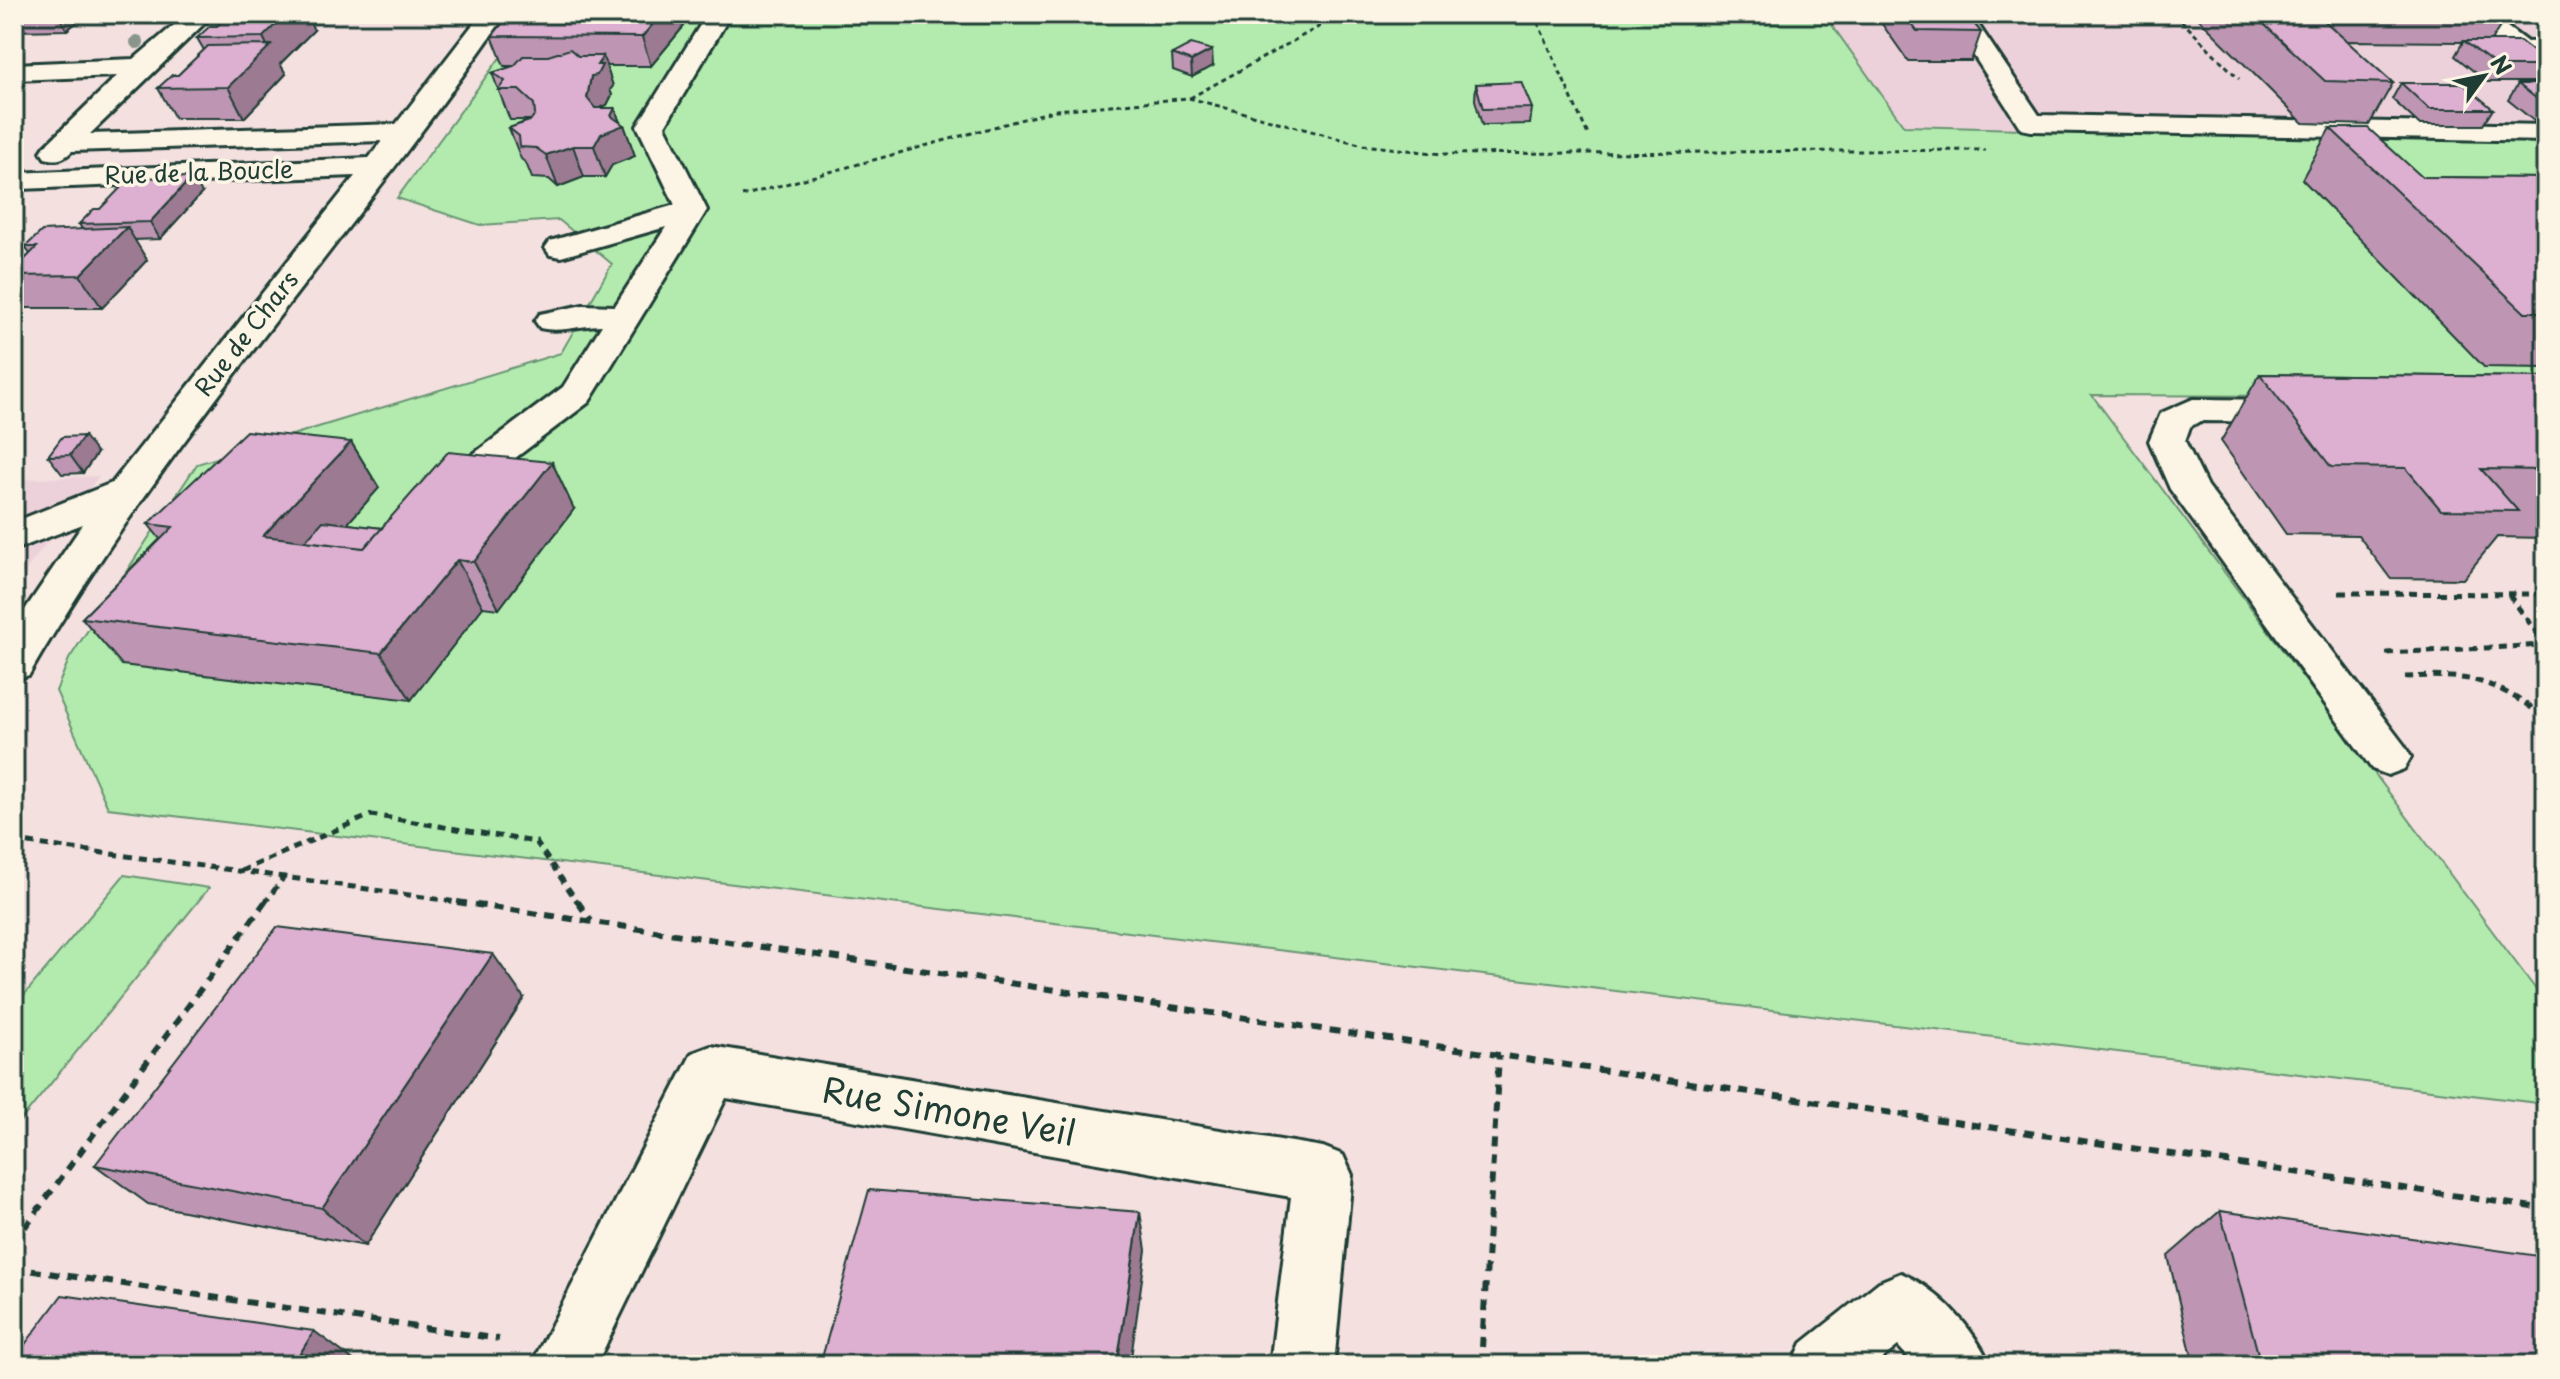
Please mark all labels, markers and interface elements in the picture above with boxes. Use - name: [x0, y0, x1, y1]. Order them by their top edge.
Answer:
- north arrow: [2444, 36, 2524, 116]
- text: N: [2483, 48, 2521, 81]
- street label: Rue de la Boucle: [104, 150, 294, 192]
- street label: Rue de Chars: [185, 262, 306, 403]
- street label: Rue Simone Veil: [819, 1062, 1080, 1158]

